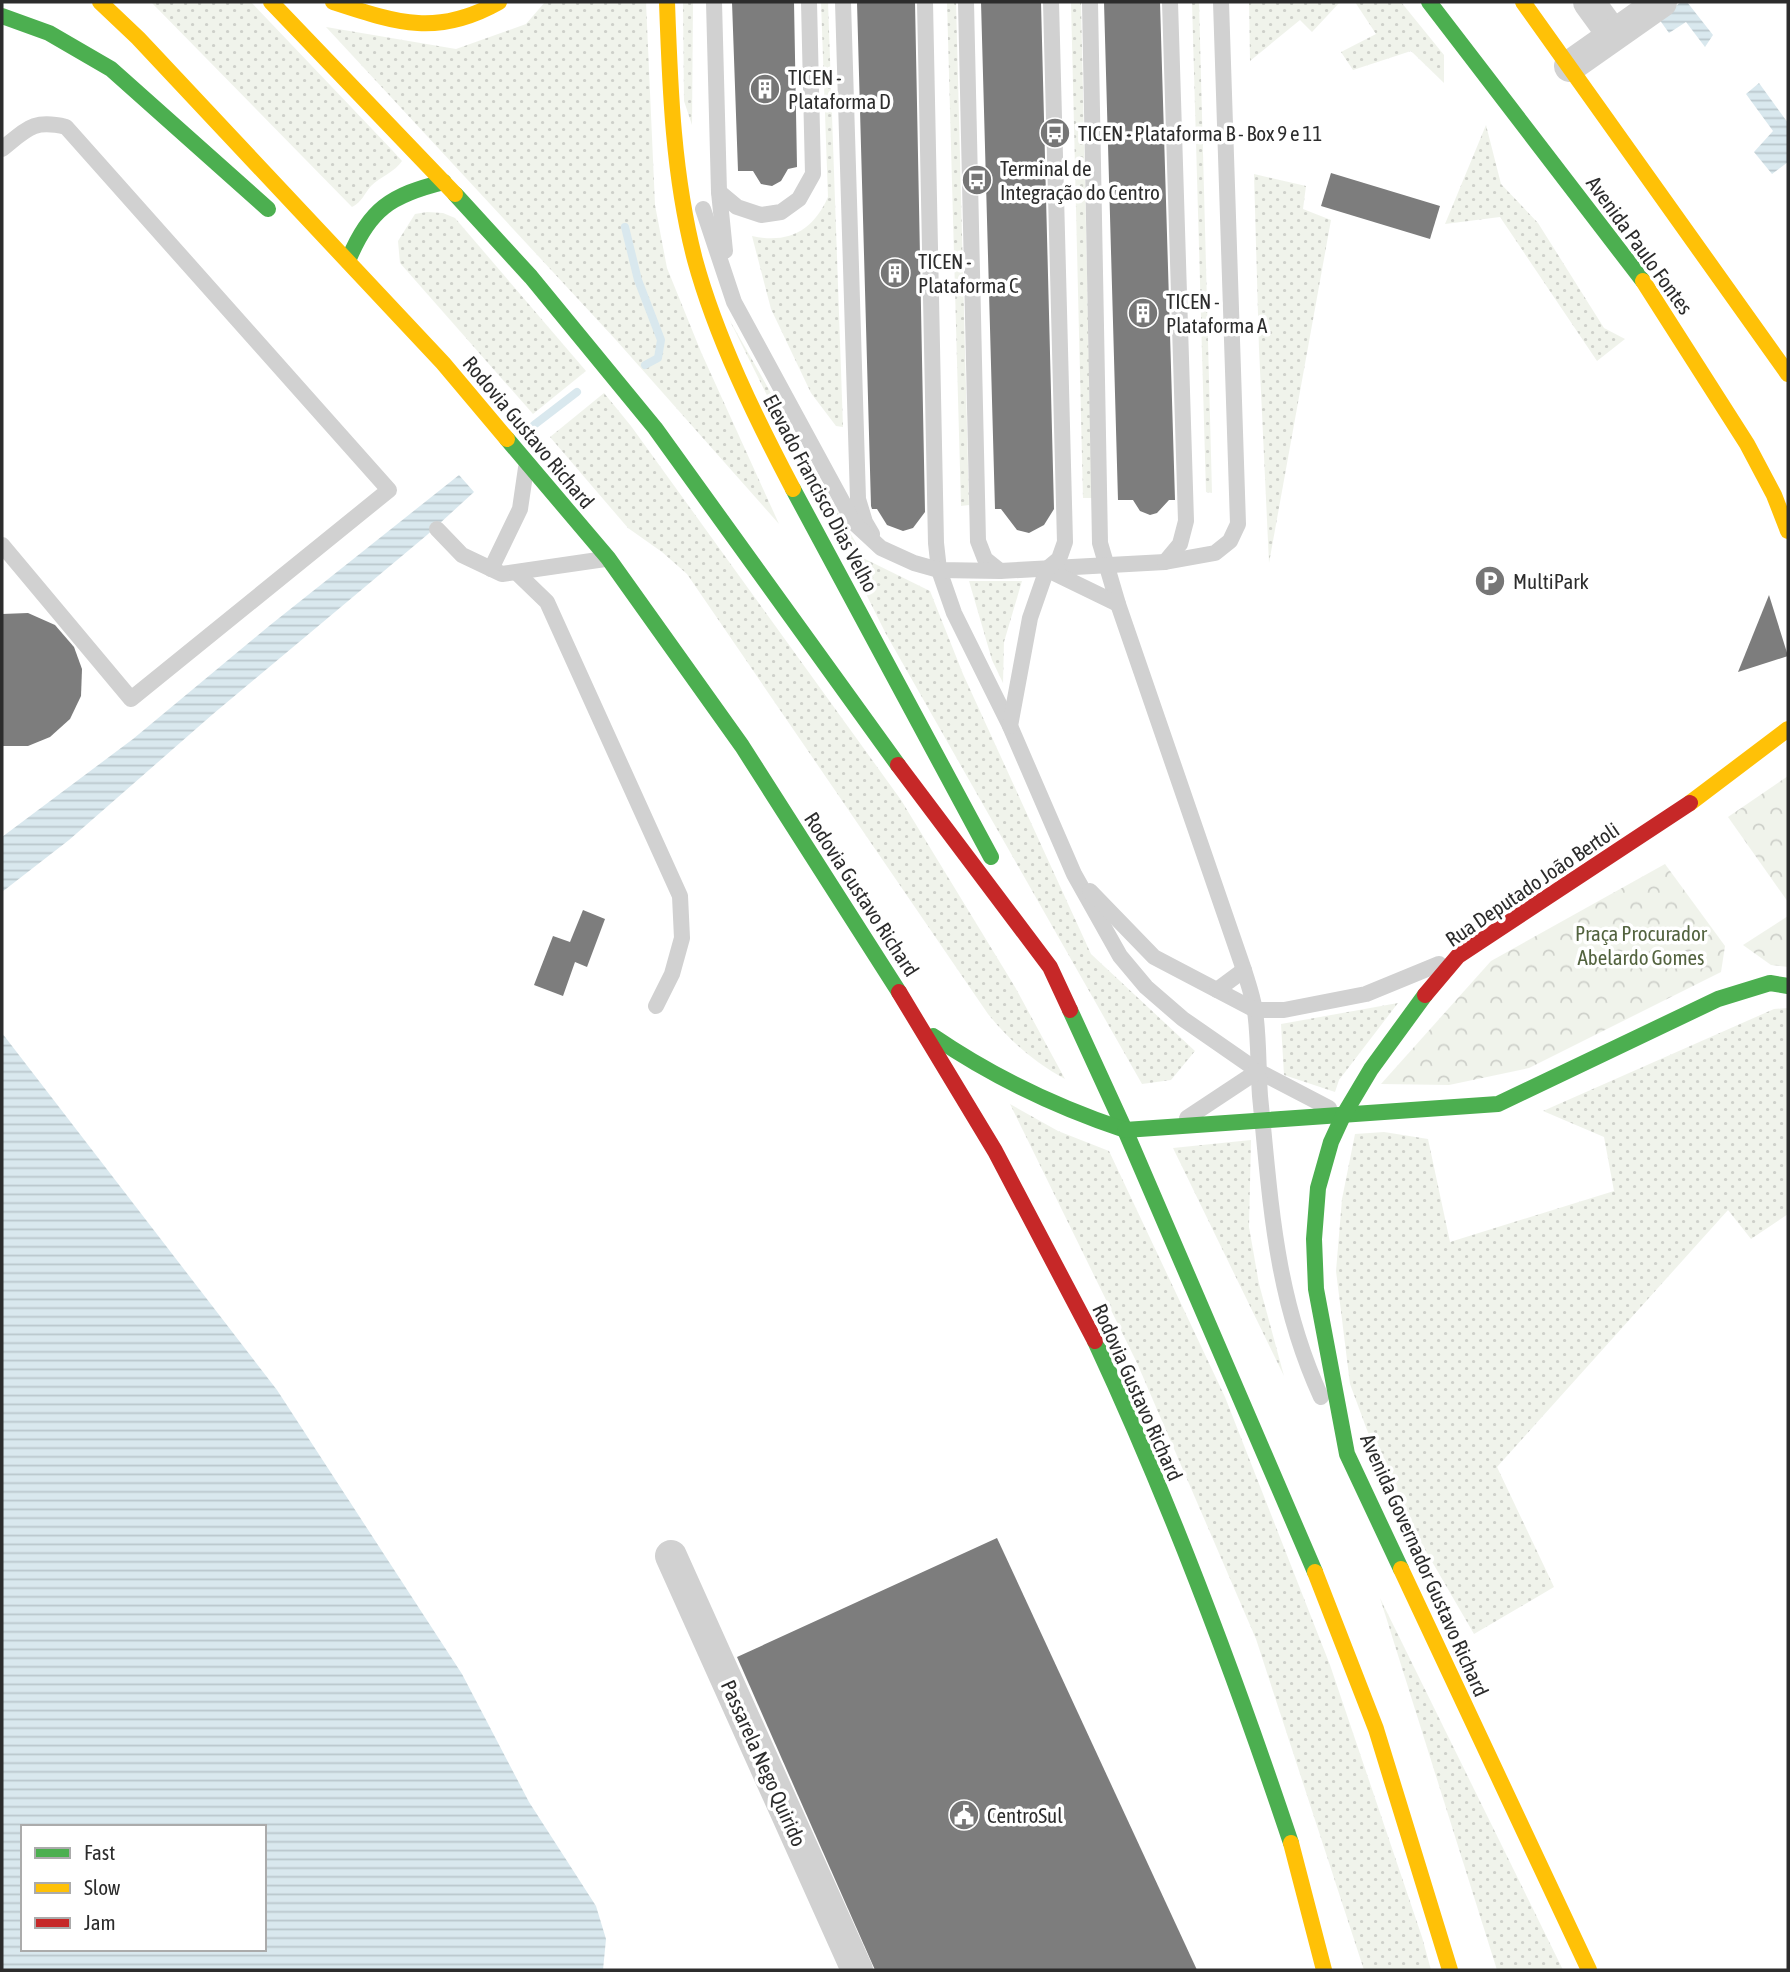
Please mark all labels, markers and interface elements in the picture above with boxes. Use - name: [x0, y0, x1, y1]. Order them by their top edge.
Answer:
- place label: TICEN - Plataforma D: [788, 65, 891, 113]
- building icon: TICEN - Plataforma D: [748, 72, 782, 106]
- bus stop icon: TICEN - Plataforma B - Box 9 e 11: [1038, 116, 1072, 150]
- place label: TICEN - Plataforma B - Box 9 e 11: [1078, 121, 1322, 145]
- place label: Terminal de Integração do Centro: [1000, 156, 1160, 204]
- bus stop icon: Terminal de Integração do Centro: [960, 163, 994, 197]
- street label: Avenida Paulo Fontes: [1582, 171, 1698, 319]
- place label: TICEN - Plataforma C: [918, 249, 1019, 297]
- building icon: TICEN - Plataforma C: [878, 256, 912, 290]
- place label: TICEN - Plataforma A: [1166, 289, 1268, 337]
- building icon: TICEN - Plataforma A: [1126, 296, 1160, 330]
- street label: Rodovia Gustavo Richard: [458, 351, 600, 513]
- street label: Elevado Francisco Dias Velho: [759, 390, 883, 596]
- parking icon: MultiPark: [1473, 564, 1507, 598]
- place label: MultiPark: [1513, 569, 1589, 593]
- street label: Rodovia Gustavo Richard: [800, 807, 924, 981]
- street label: Rua Deputado João Bertoli: [1441, 817, 1623, 951]
- park label: Praça Procurador Abelardo Gomes: [1575, 921, 1708, 969]
- street label: Rodovia Gustavo Richard: [1088, 1300, 1188, 1484]
- street label: Avenida Governador Gustavo Richard: [1356, 1430, 1494, 1700]
- street label: Passarela Nego Quirido: [717, 1676, 811, 1850]
- public building icon: CentroSul: [947, 1798, 981, 1832]
- place label: CentroSul: [987, 1803, 1063, 1827]
- legend: [21, 1825, 266, 1951]
- text: Fast: [84, 1840, 115, 1864]
- text: Slow: [84, 1875, 121, 1899]
- text: Jam: [84, 1910, 116, 1934]

